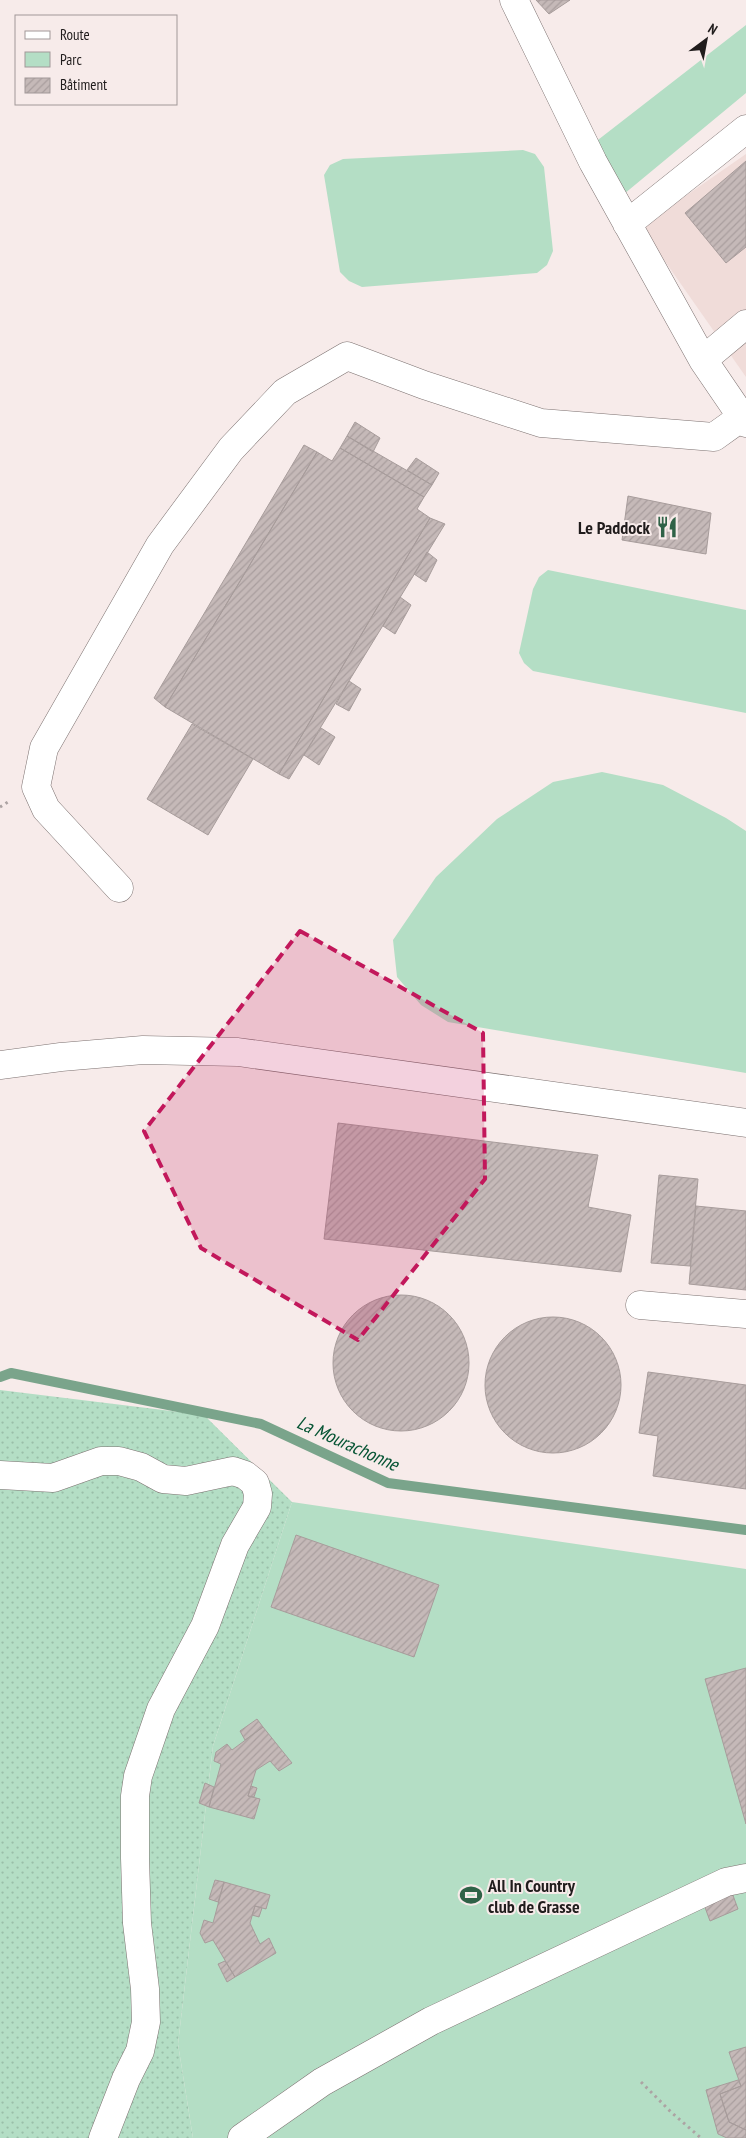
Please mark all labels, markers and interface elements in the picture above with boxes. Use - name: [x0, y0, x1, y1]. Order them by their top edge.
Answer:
- legend: [15, 15, 178, 105]
- north arrow: [681, 15, 731, 65]
- text: N: [705, 19, 721, 39]
- text: Route: [60, 25, 90, 44]
- text: Parc: [60, 50, 82, 69]
- text: Bâtiment: [60, 75, 107, 94]
- restaurant icon: Le Paddock: [654, 514, 680, 540]
- place label: Le Paddock: [578, 516, 651, 539]
- water label: La Mourachonne: [294, 1410, 403, 1476]
- place label: All In Country club de Grasse: [487, 1874, 580, 1918]
- sports icon: All In Country club de Grasse: [458, 1882, 484, 1908]

